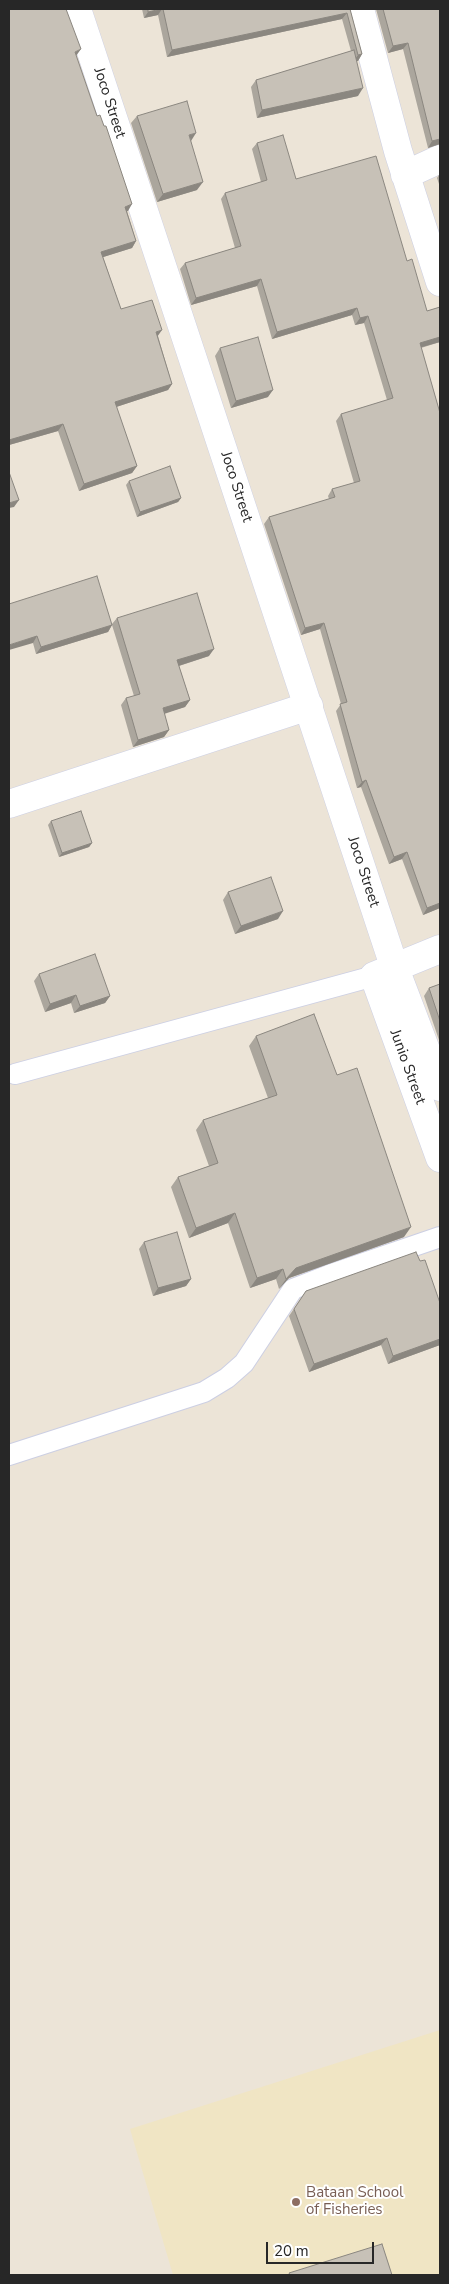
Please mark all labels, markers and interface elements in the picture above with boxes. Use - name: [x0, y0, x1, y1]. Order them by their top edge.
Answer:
- street label: Joco Street: [89, 65, 129, 141]
- street label: Joco Street: [216, 449, 256, 525]
- street label: Joco Street: [343, 834, 383, 910]
- street label: Junio Street: [385, 1027, 429, 1107]
- place label: Bataan School of Fisheries: [306, 2184, 403, 2219]
- marker: Bataan School of Fisheries: [290, 2196, 302, 2208]
- scale bar: [269, 2232, 376, 2264]
- text: 20 m: [274, 2241, 309, 2261]

